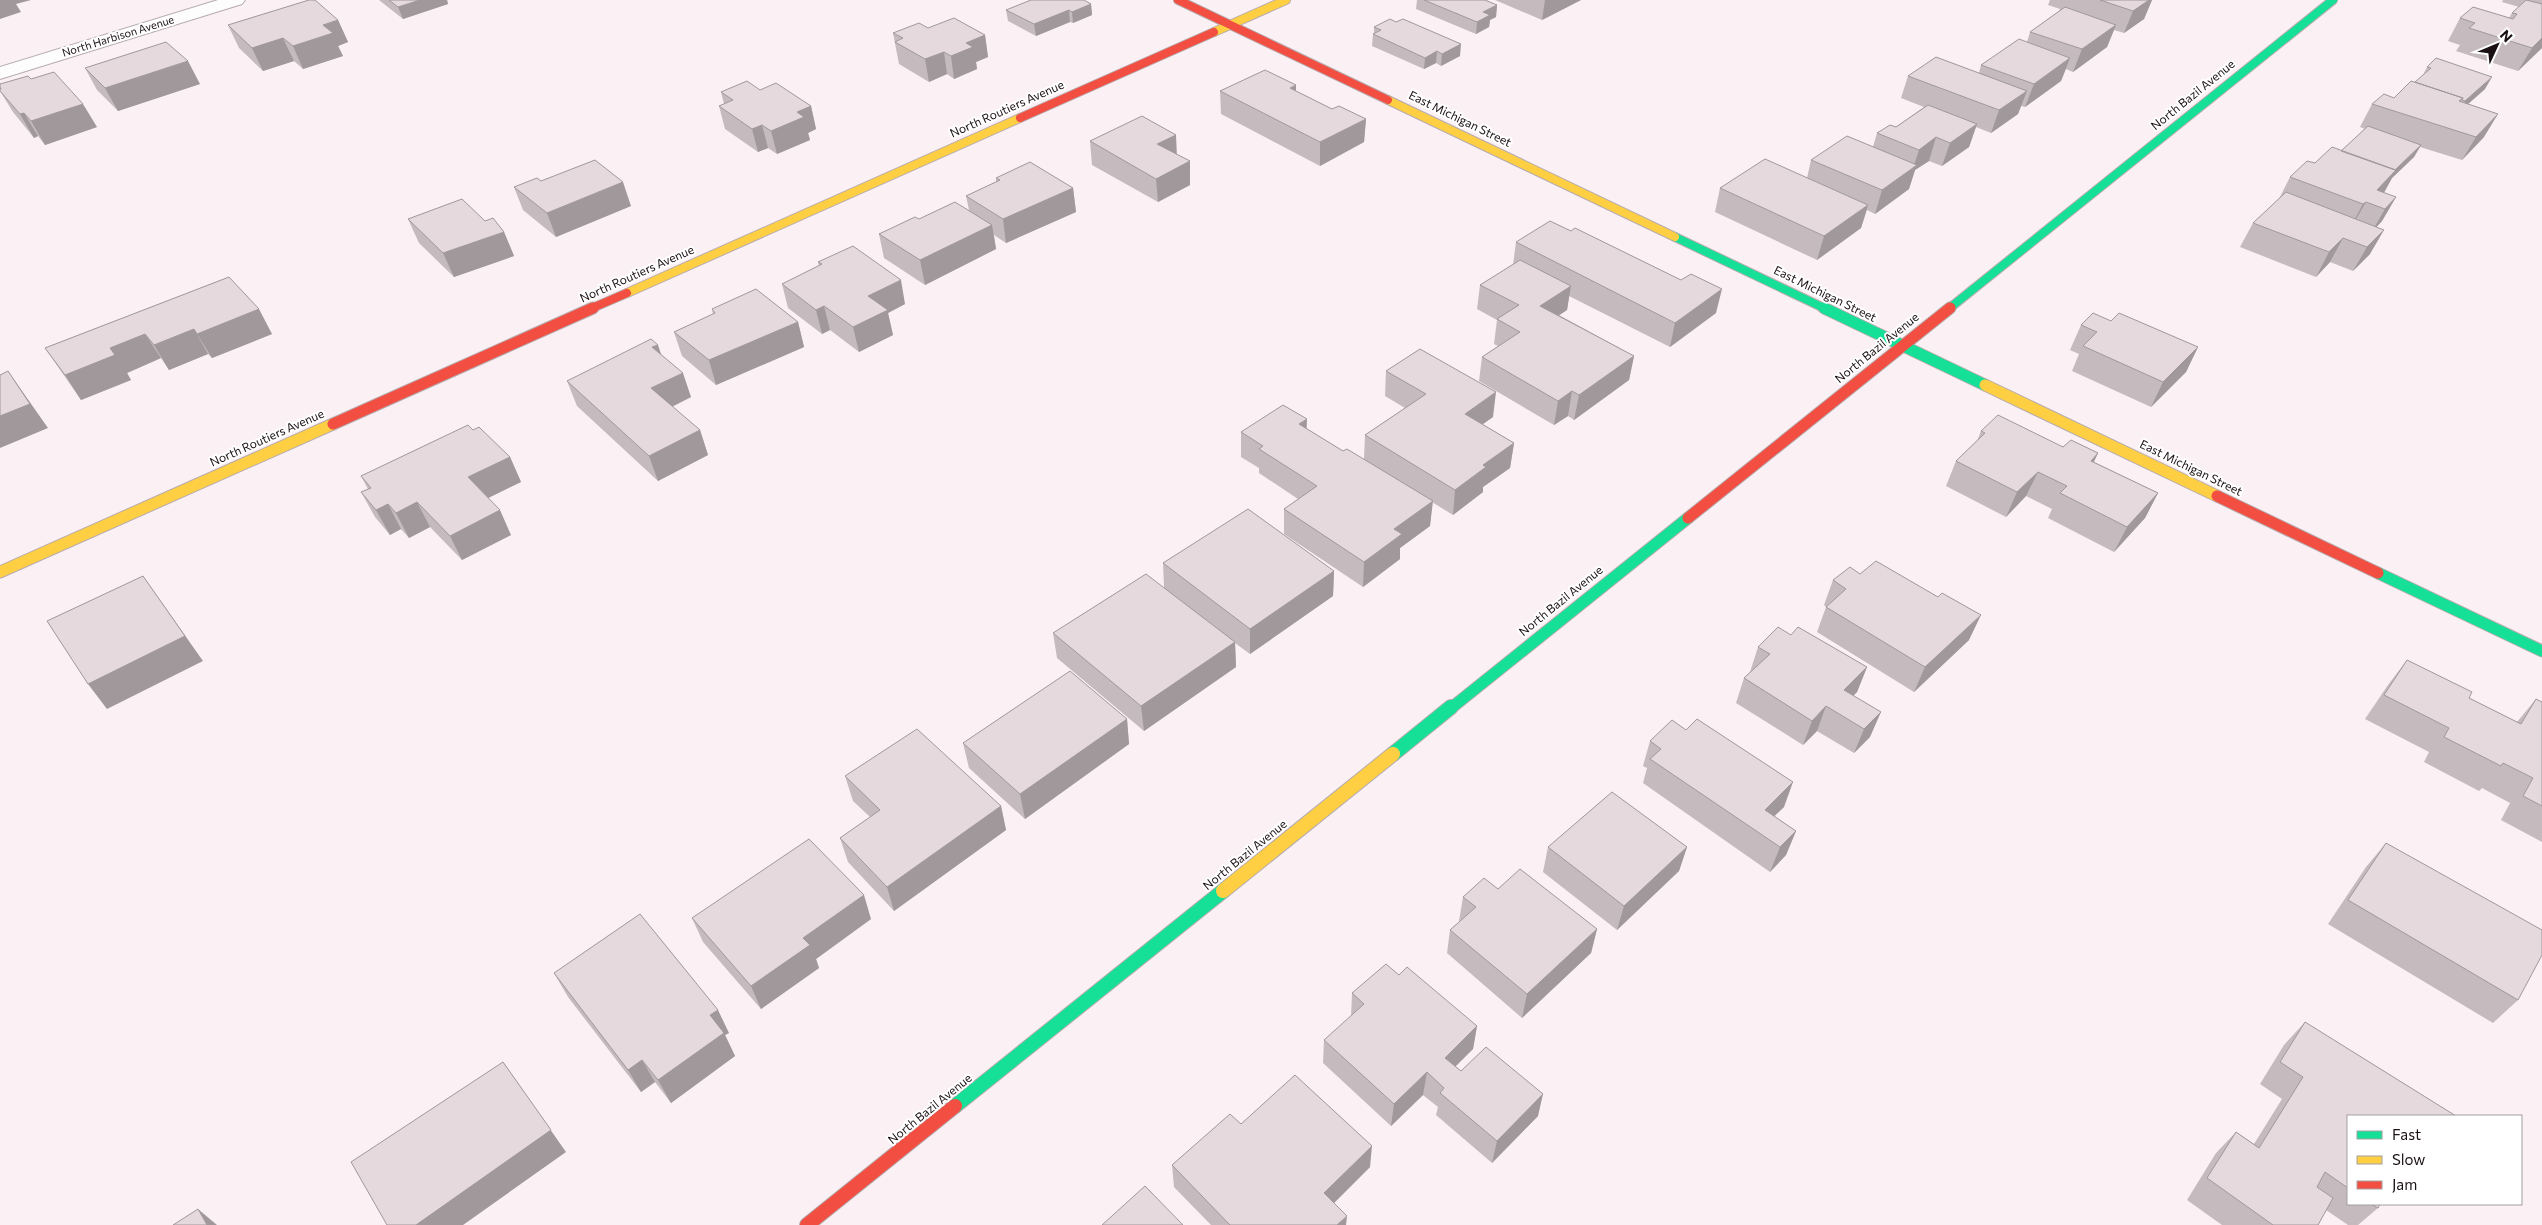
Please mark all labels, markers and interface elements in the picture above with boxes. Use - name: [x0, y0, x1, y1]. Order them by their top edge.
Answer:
- street label: North Harbison Avenue: [60, 12, 176, 59]
- north arrow: [2472, 20, 2522, 70]
- text: N: [2497, 26, 2516, 45]
- street label: North Bazil Avenue: [2148, 56, 2237, 132]
- street label: North Routiers Avenue: [947, 77, 1066, 140]
- street label: East Michigan Street: [1407, 87, 1514, 149]
- street label: North Routiers Avenue: [577, 242, 696, 305]
- street label: East Michigan Street: [1772, 262, 1879, 324]
- street label: North Bazil Avenue: [1832, 309, 1921, 385]
- street label: North Routiers Avenue: [207, 406, 326, 469]
- street label: East Michigan Street: [2138, 436, 2245, 498]
- street label: North Bazil Avenue: [1516, 562, 1605, 638]
- street label: North Bazil Avenue: [1200, 816, 1289, 892]
- street label: North Bazil Avenue: [885, 1070, 974, 1146]
- legend: [2347, 1115, 2522, 1205]
- text: Fast: [2392, 1125, 2421, 1143]
- text: Slow: [2392, 1150, 2425, 1168]
- text: Jam: [2392, 1175, 2417, 1193]

